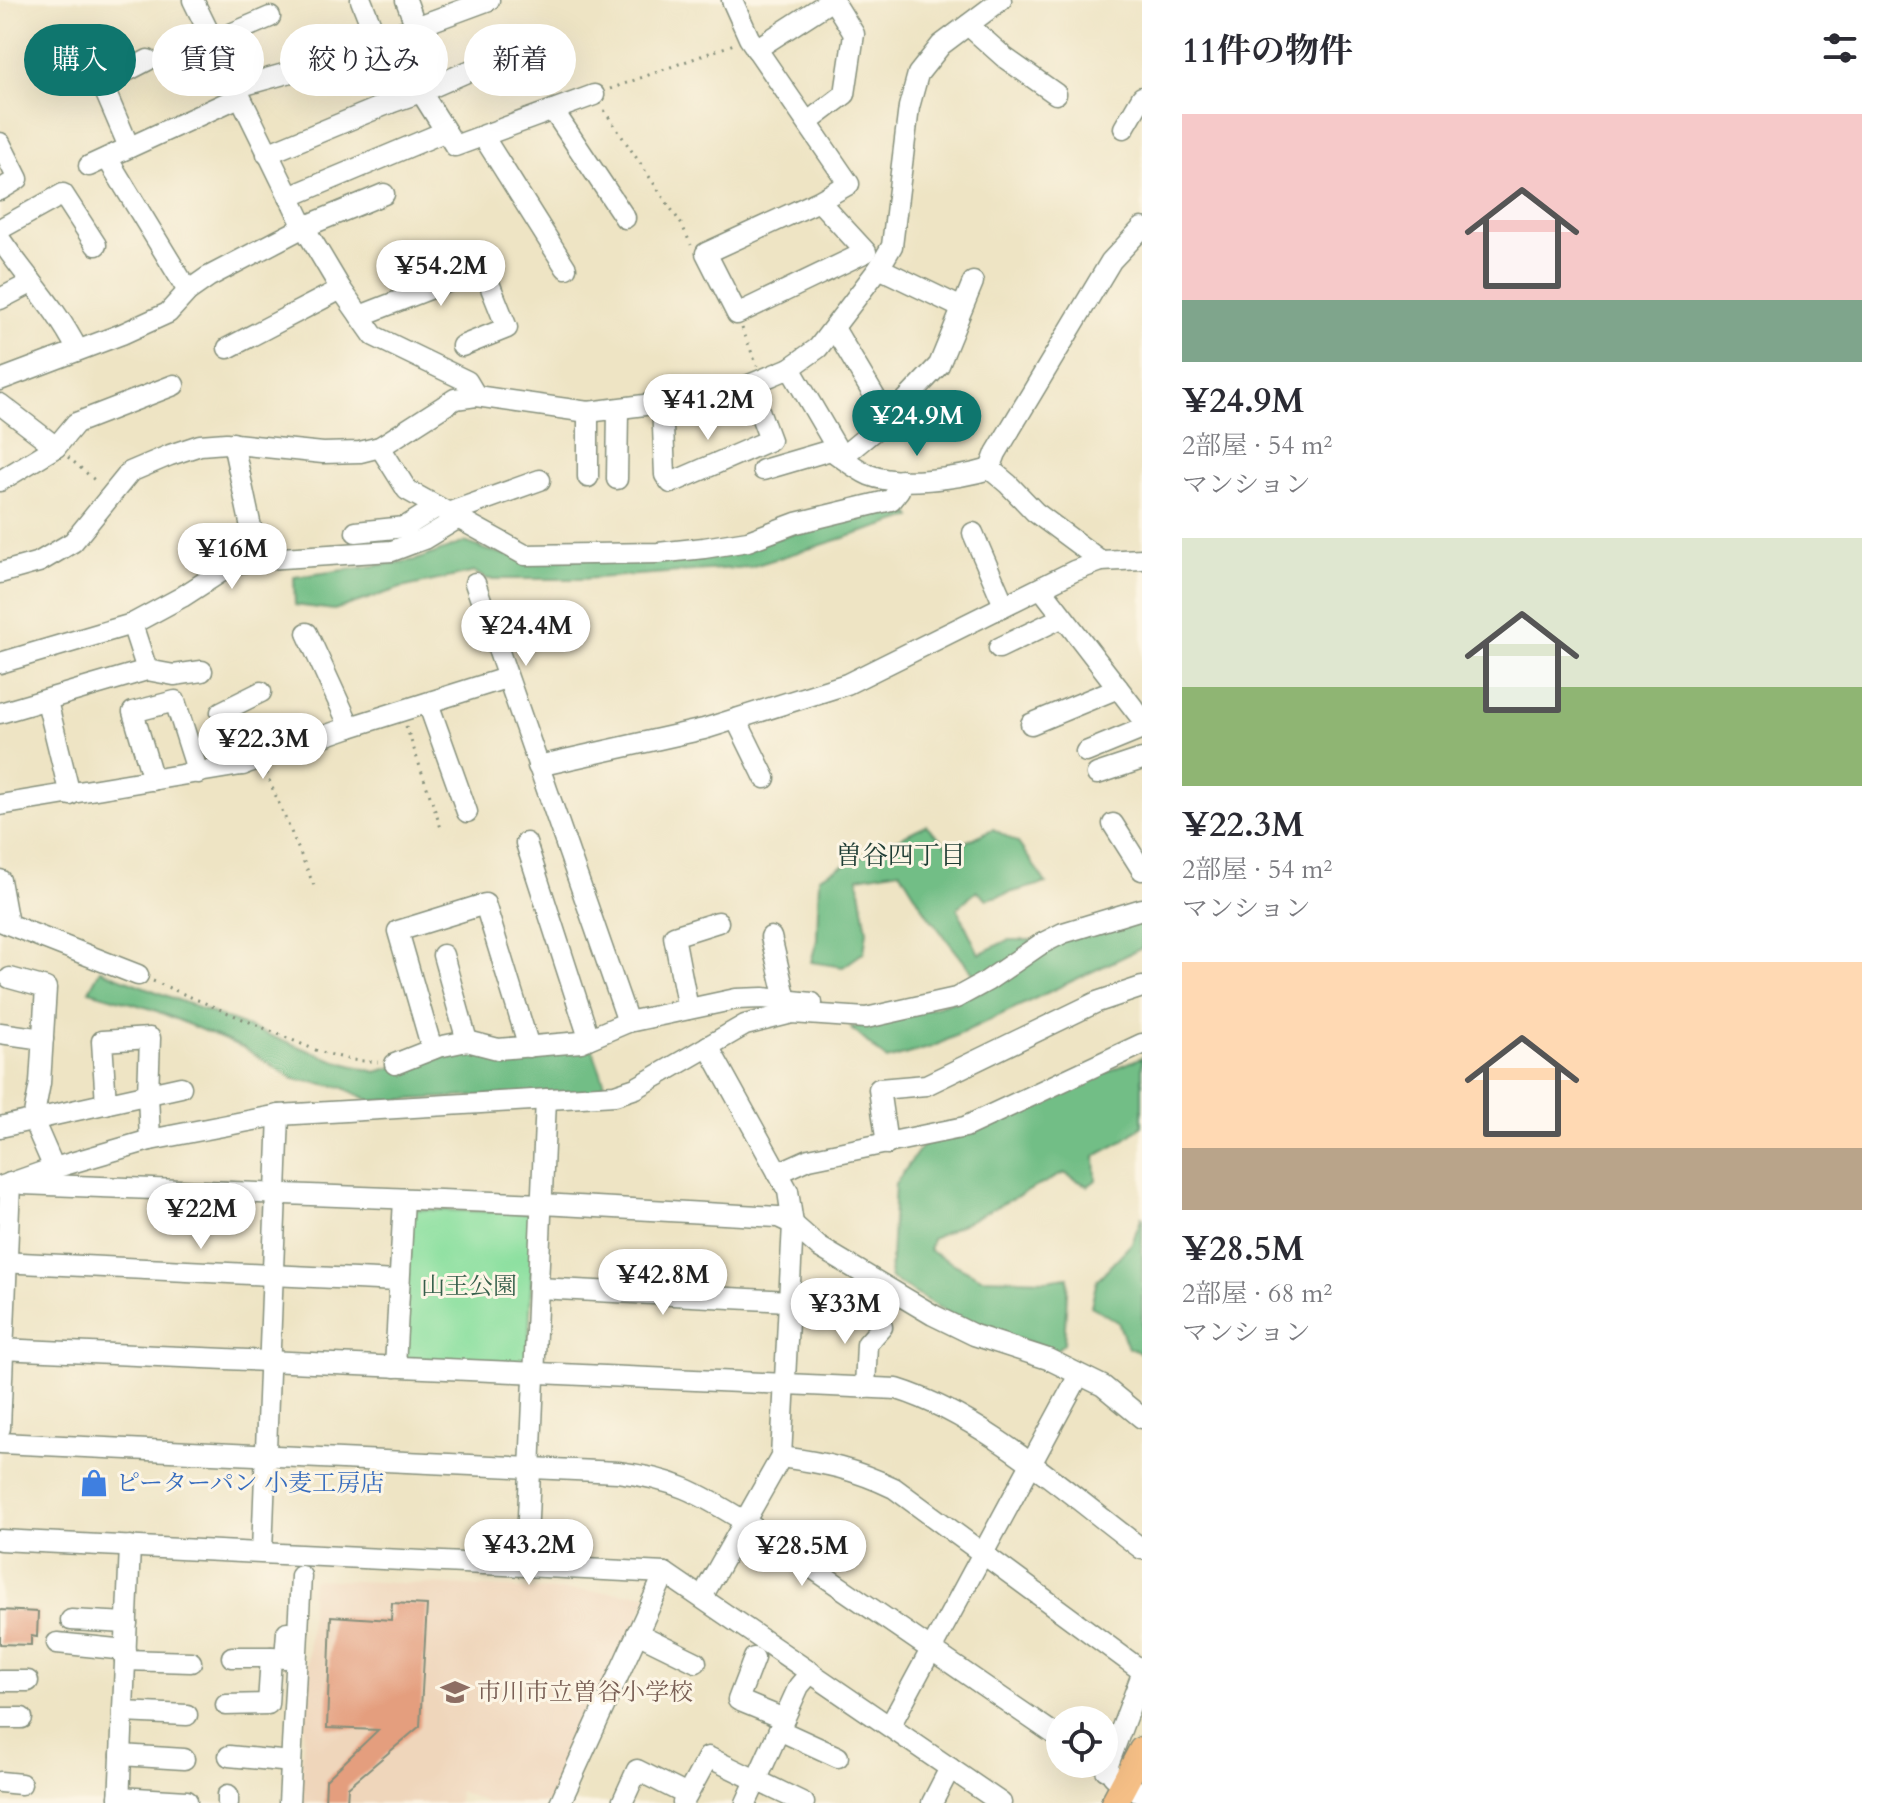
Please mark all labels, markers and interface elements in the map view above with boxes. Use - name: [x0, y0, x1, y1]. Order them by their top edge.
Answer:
- chip: 購入: [24, 24, 136, 96]
- chip: 賃貸: [152, 24, 264, 96]
- chip: 絞り込み: [280, 24, 448, 96]
- chip: 新着: [464, 24, 576, 96]
- icon: filters: [1818, 26, 1862, 70]
- text: 11件の物件: [1182, 28, 1353, 74]
- icon: home: [1450, 166, 1594, 310]
- pin: ¥54.2M: [376, 240, 506, 308]
- text: ¥54.2M: [394, 248, 488, 283]
- pin: ¥41.2M: [643, 374, 773, 442]
- text: ¥24.9M: [1182, 378, 1304, 424]
- text: ¥41.2M: [661, 382, 755, 417]
- pin: ¥24.9M: [852, 390, 982, 458]
- text: ¥24.9M: [870, 398, 964, 433]
- text: 2部屋 · 54 m²: [1182, 428, 1332, 463]
- text: マンション: [1182, 467, 1311, 502]
- pin: ¥16M: [185, 523, 279, 591]
- text: ¥16M: [196, 531, 268, 566]
- icon: home: [1450, 590, 1594, 734]
- pin: ¥24.4M: [461, 600, 591, 668]
- text: ¥24.4M: [479, 608, 573, 643]
- pin: ¥22.3M: [198, 713, 328, 781]
- text: ¥22.3M: [216, 721, 310, 756]
- text: ¥22.3M: [1182, 802, 1304, 848]
- district label: 曽谷四丁目: [836, 838, 966, 873]
- text: 2部屋 · 54 m²: [1182, 852, 1332, 887]
- text: マンション: [1182, 891, 1311, 926]
- icon: home: [1450, 1014, 1594, 1158]
- pin: ¥22M: [154, 1183, 248, 1251]
- text: ¥22M: [165, 1191, 237, 1226]
- text: ¥28.5M: [1182, 1226, 1304, 1272]
- pin: ¥42.8M: [598, 1249, 728, 1317]
- text: ¥42.8M: [616, 1257, 710, 1292]
- park label: 山王公園: [421, 1270, 517, 1303]
- text: 2部屋 · 68 m²: [1182, 1276, 1332, 1311]
- pin: ¥33M: [798, 1278, 892, 1346]
- text: ¥33M: [809, 1286, 881, 1321]
- text: マンション: [1182, 1315, 1311, 1350]
- place label: ピーターパン 小麦工房店: [116, 1467, 384, 1500]
- shop icon: ピーターパン 小麦工房店: [79, 1468, 109, 1498]
- pin: ¥43.2M: [464, 1519, 594, 1587]
- pin: ¥28.5M: [737, 1520, 867, 1588]
- text: ¥43.2M: [482, 1527, 576, 1562]
- text: ¥28.5M: [755, 1528, 849, 1563]
- place label: 市川市立曽谷小学校: [477, 1676, 693, 1709]
- school or university icon: 市川市立曽谷小学校: [440, 1677, 470, 1707]
- map controls: [1046, 1706, 1118, 1778]
- button: locate: [1046, 1706, 1118, 1778]

